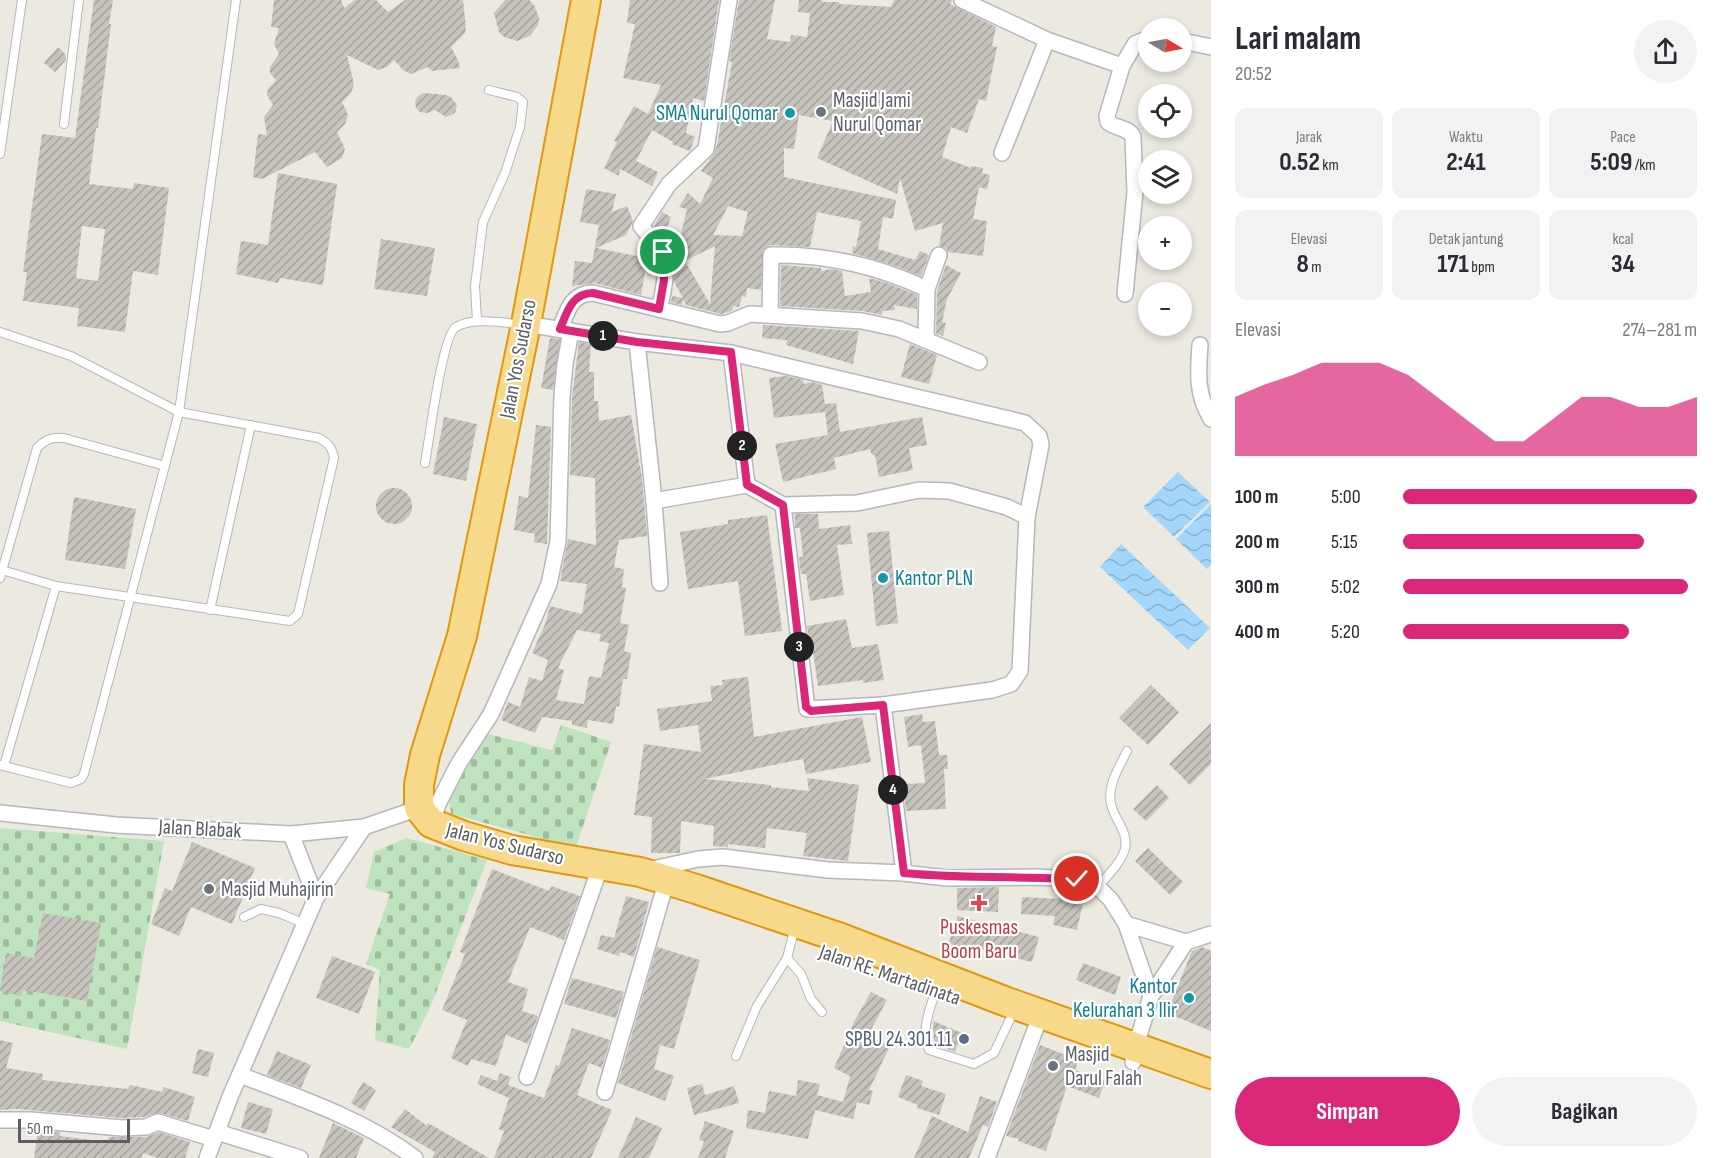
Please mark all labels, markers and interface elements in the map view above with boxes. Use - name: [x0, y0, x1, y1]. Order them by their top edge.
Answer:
- north arrow: [1138, 18, 1192, 72]
- map controls: [1138, 18, 1192, 336]
- text: Lari malam: [1235, 19, 1361, 59]
- button: share: [1634, 20, 1697, 83]
- text: 20:52: [1235, 62, 1272, 86]
- button: locate: [1138, 84, 1192, 138]
- place label: Masjid Jami Nurul Qomar: [833, 88, 921, 137]
- place label: SMA Nurul Qomar: [656, 101, 778, 126]
- marker: Masjid Jami Nurul Qomar: [814, 105, 828, 119]
- marker: SMA Nurul Qomar: [783, 106, 797, 120]
- text: Jarak: [1296, 128, 1322, 147]
- text: Waktu: [1449, 128, 1483, 147]
- text: Pace: [1610, 128, 1636, 147]
- text: 0.52: [1279, 147, 1320, 178]
- text: 2:41: [1446, 147, 1486, 178]
- text: 5:09: [1590, 147, 1632, 178]
- button: layers: [1138, 150, 1192, 204]
- text: km: [1320, 156, 1339, 175]
- text: /km: [1632, 156, 1656, 175]
- button: +: [1138, 216, 1192, 270]
- pin: [637, 226, 688, 277]
- text: Elevasi: [1291, 230, 1327, 249]
- text: Detak jantung: [1429, 230, 1503, 249]
- text: kcal: [1612, 230, 1634, 249]
- icon: arrive: [646, 235, 679, 268]
- text: 8: [1296, 249, 1309, 280]
- text: 171: [1437, 249, 1469, 280]
- text: 34: [1611, 249, 1635, 280]
- text: m: [1309, 258, 1322, 277]
- text: bpm: [1469, 258, 1495, 277]
- button: −: [1138, 282, 1192, 336]
- street label: Jalan Yos Sudarso: [494, 297, 542, 422]
- text: Elevasi: [1235, 318, 1281, 342]
- text: 274–281 m: [1622, 318, 1697, 342]
- pin: 1: [588, 321, 618, 351]
- text: 1: [600, 326, 606, 345]
- pin: 2: [727, 431, 757, 461]
- text: 2: [738, 436, 746, 455]
- text: 100 m: [1235, 485, 1278, 509]
- text: 5:00: [1331, 485, 1361, 509]
- text: 200 m: [1235, 530, 1279, 554]
- text: 5:15: [1331, 530, 1358, 554]
- place label: Kantor PLN: [895, 566, 973, 591]
- marker: Kantor PLN: [876, 571, 890, 585]
- text: 300 m: [1235, 575, 1279, 599]
- text: 5:02: [1331, 575, 1360, 599]
- text: 400 m: [1235, 620, 1280, 644]
- text: 5:20: [1331, 620, 1360, 644]
- pin: 3: [784, 632, 814, 662]
- text: 3: [795, 637, 803, 656]
- pin: 4: [878, 775, 908, 805]
- text: 4: [889, 780, 897, 799]
- street label: Jalan Blabak: [157, 814, 242, 844]
- street label: Jalan Yos Sudarso: [443, 817, 567, 871]
- pin: [1051, 853, 1102, 904]
- icon: check: [1060, 862, 1093, 895]
- place label: Masjid Muhajirin: [221, 877, 334, 902]
- marker: Masjid Muhajirin: [202, 882, 216, 896]
- marker: Puskesmas Boom Baru: [970, 894, 988, 912]
- place label: Puskesmas Boom Baru: [940, 915, 1018, 964]
- street label: Jalan RE. Martadinata: [815, 939, 964, 1011]
- place label: Kantor Kelurahan 3 Ilir: [1073, 974, 1177, 1023]
- marker: Kantor Kelurahan 3 Ilir: [1182, 991, 1196, 1005]
- place label: SPBU 24.301.11: [845, 1027, 953, 1052]
- marker: SPBU 24.301.11: [957, 1032, 971, 1046]
- place label: Masjid Darul Falah: [1065, 1042, 1142, 1091]
- marker: Masjid Darul Falah: [1046, 1059, 1060, 1073]
- button: Simpan: [1235, 1077, 1460, 1146]
- button: Bagikan: [1472, 1077, 1697, 1146]
- scale bar: [18, 1116, 130, 1144]
- text: 50 m: [27, 1120, 53, 1139]

